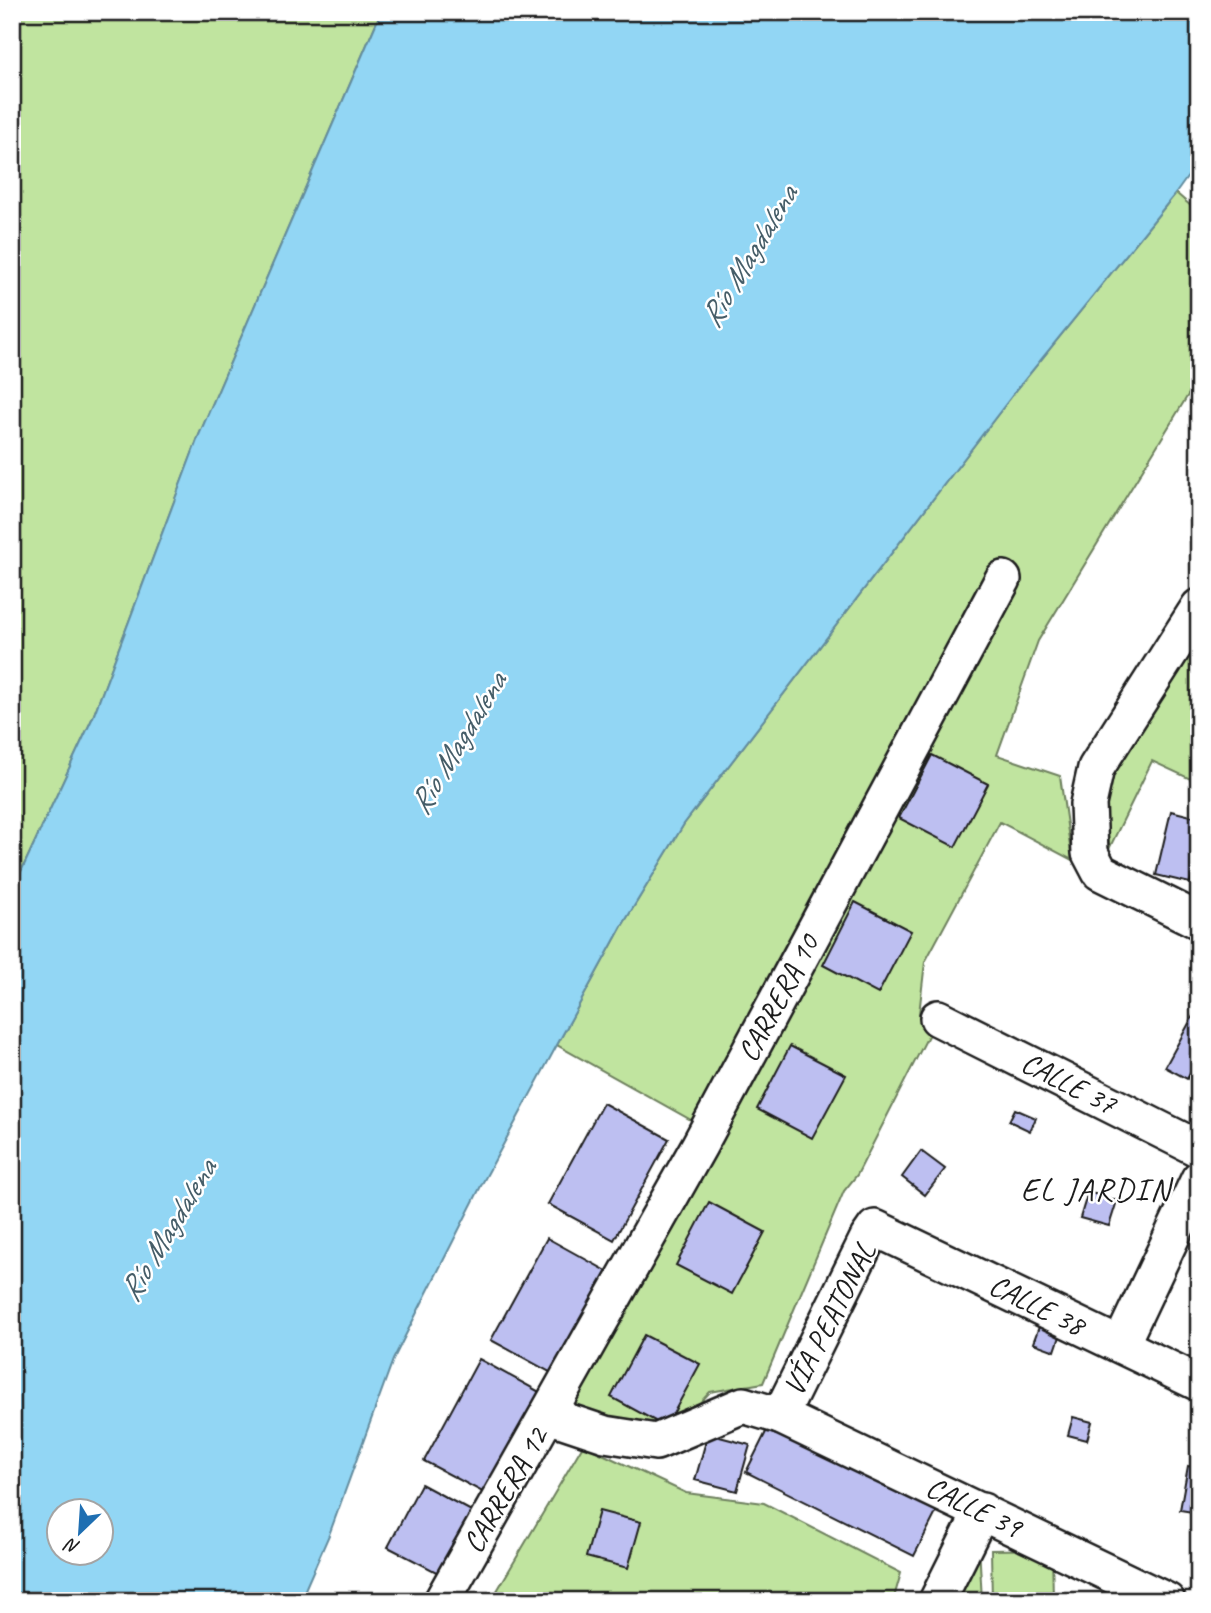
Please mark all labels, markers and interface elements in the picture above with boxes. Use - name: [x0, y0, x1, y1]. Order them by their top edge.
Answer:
- water label: Río Magdalena: [690, 175, 808, 335]
- water label: Río Magdalena: [399, 662, 517, 822]
- street label: CARRERA 10: [729, 926, 828, 1068]
- street label: CALLE 37: [1015, 1043, 1124, 1124]
- water label: Río Magdalena: [109, 1149, 227, 1309]
- district label: EL JARDIN: [1021, 1169, 1174, 1210]
- street label: VÍA PEATONAL: [774, 1235, 884, 1402]
- street label: CALLE 38: [983, 1266, 1093, 1345]
- street label: CARRERA 12: [454, 1418, 557, 1559]
- street label: CALLE 39: [920, 1468, 1030, 1547]
- north arrow: [46, 1498, 116, 1568]
- text: N: [60, 1532, 84, 1560]

